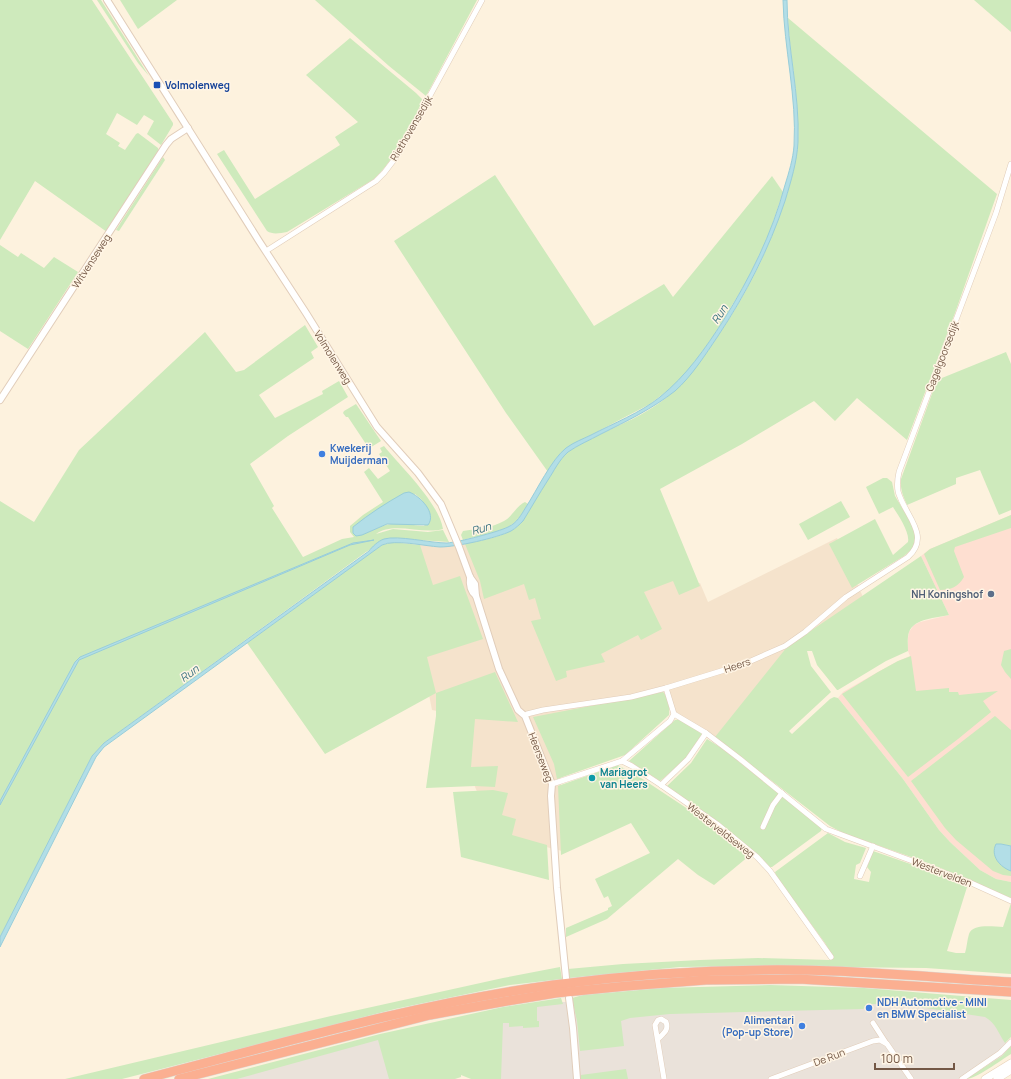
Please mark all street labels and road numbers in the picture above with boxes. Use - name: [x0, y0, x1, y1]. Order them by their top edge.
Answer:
- street label: Riethovensedijk: [387, 92, 436, 163]
- street label: Witvenseweg: [68, 231, 114, 291]
- street label: Gagelgoorsedijk: [922, 318, 962, 393]
- street label: Volmolenweg: [311, 327, 355, 387]
- street label: Heers: [722, 654, 752, 676]
- street label: Heerseweg: [525, 730, 557, 784]
- street label: Westerveldseweg: [684, 799, 758, 861]
- street label: Westervelden: [910, 854, 974, 890]
- street label: De Run: [811, 1045, 847, 1069]

